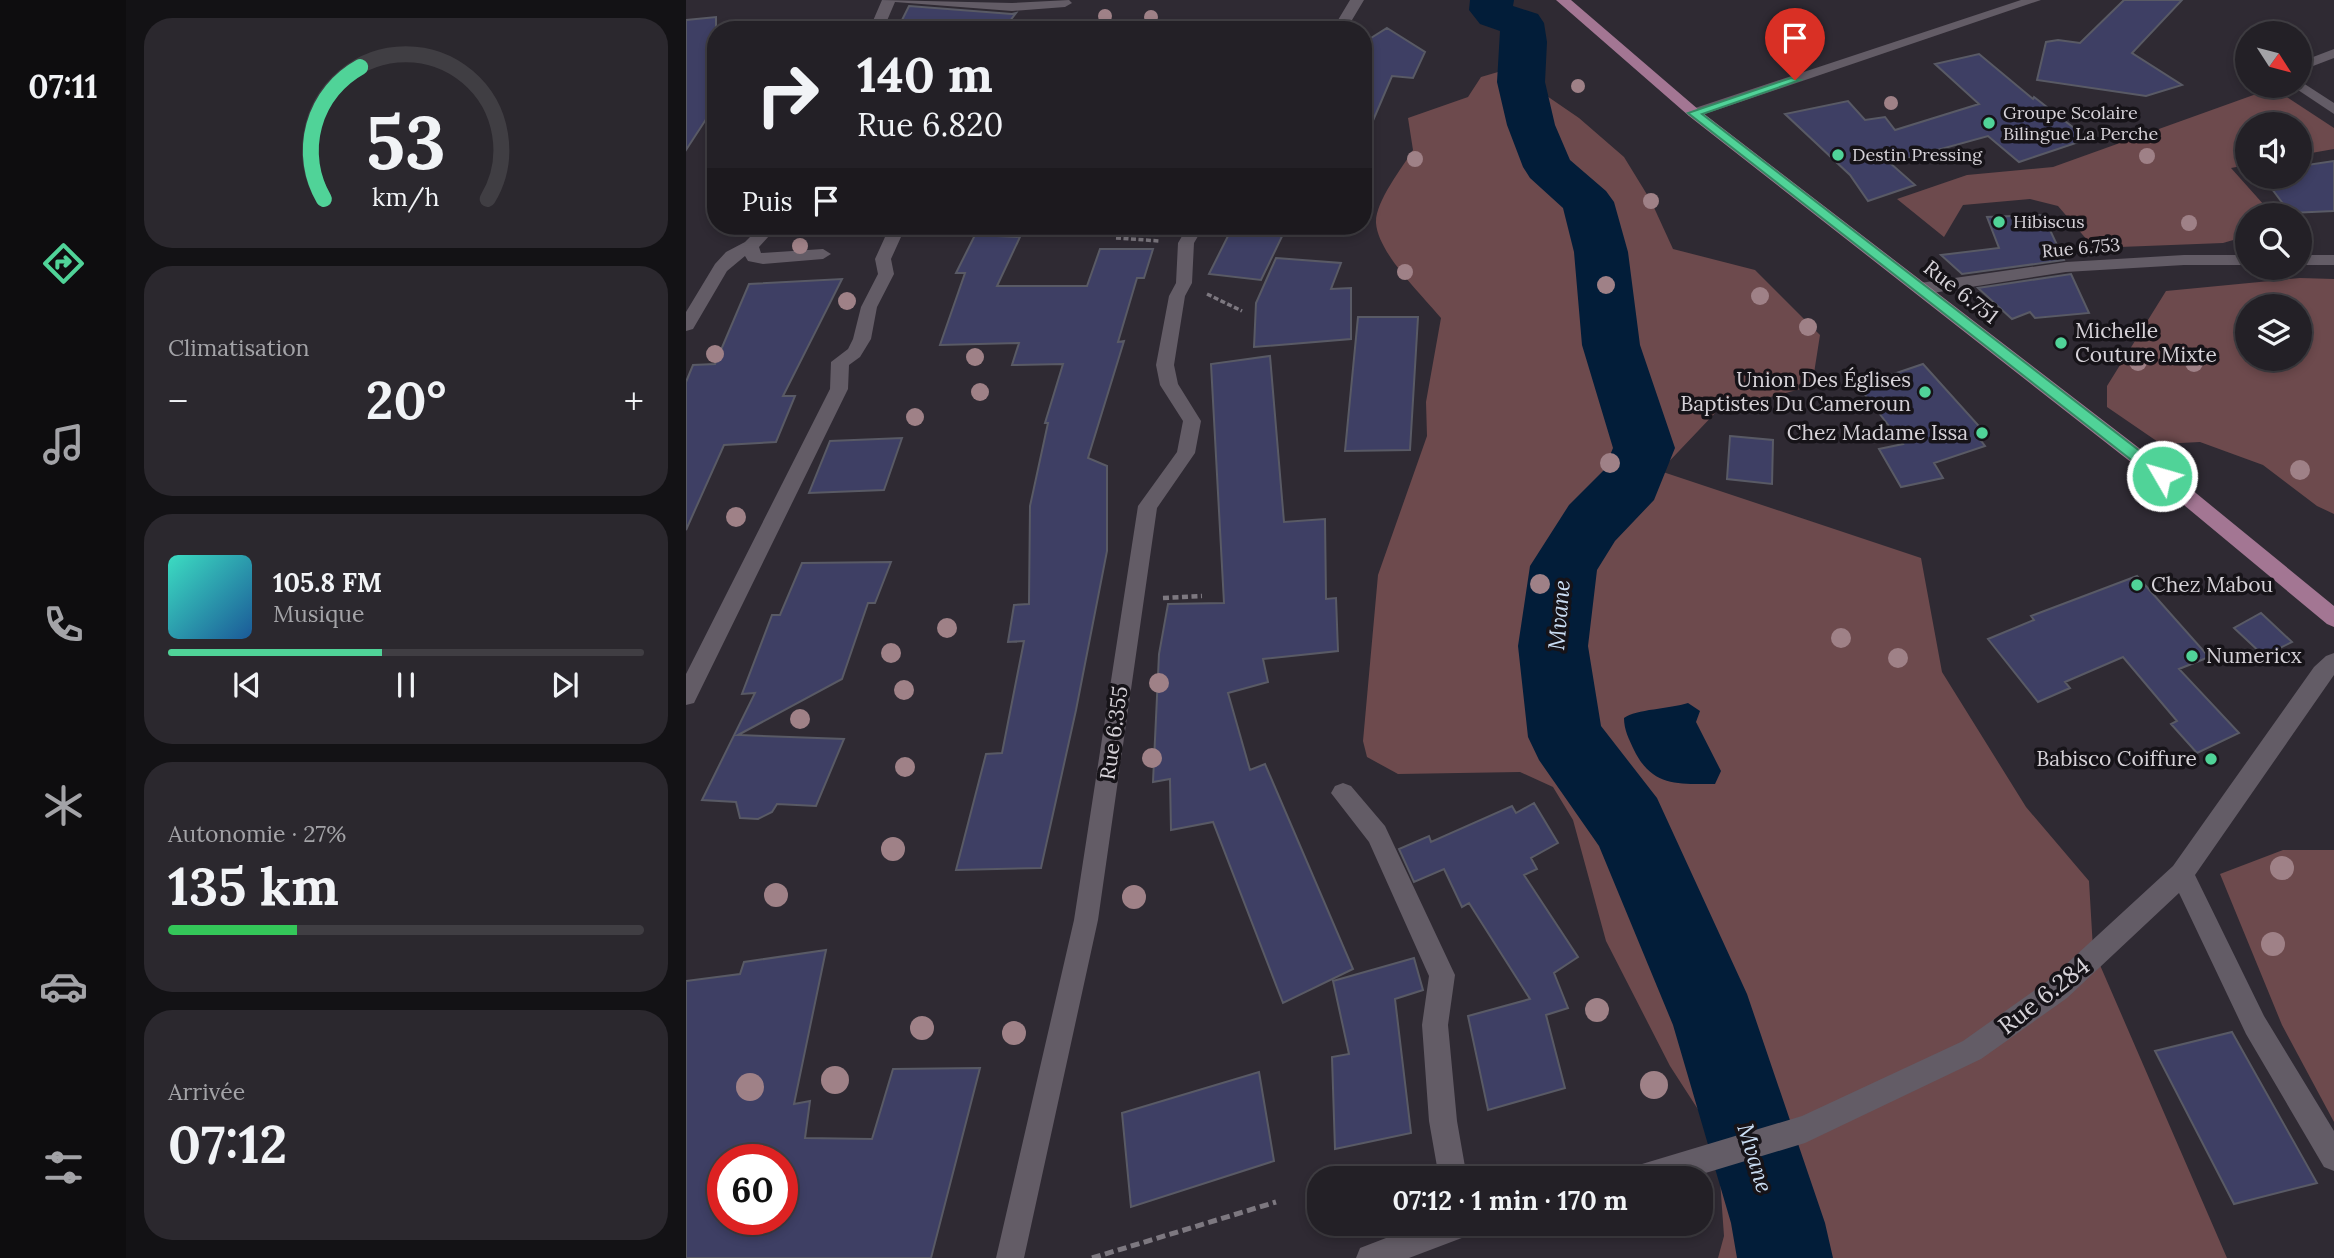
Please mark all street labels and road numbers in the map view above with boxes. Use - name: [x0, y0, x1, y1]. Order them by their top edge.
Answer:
- street label: Rue 6.753: [2041, 233, 2121, 262]
- street label: Rue 6.751: [1918, 254, 2004, 329]
- street label: Rue 6.355: [1094, 684, 1133, 782]
- street label: Rue 6.284: [1992, 950, 2096, 1041]

